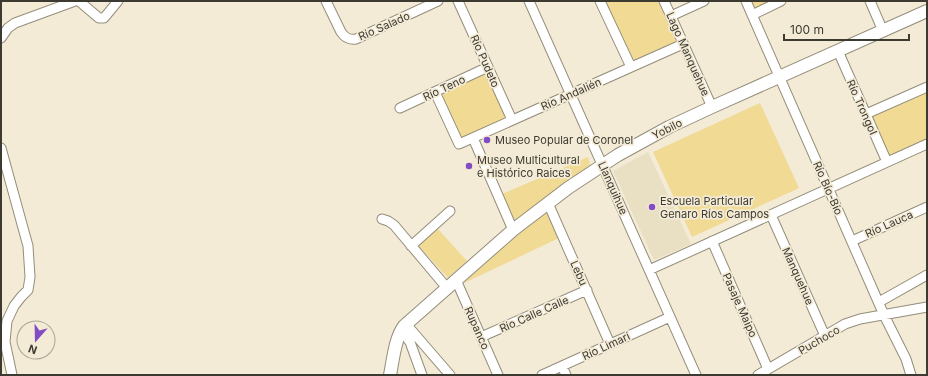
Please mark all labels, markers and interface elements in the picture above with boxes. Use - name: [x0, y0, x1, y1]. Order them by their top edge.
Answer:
- street label: Río Salado: [356, 8, 412, 44]
- street label: Lago Manquehue: [663, 10, 713, 98]
- scale bar: [784, 16, 909, 42]
- text: 100 m: [790, 22, 824, 37]
- street label: Río Pudeto: [467, 32, 503, 90]
- street label: Río Teno: [421, 72, 468, 104]
- street label: Río Andalién: [539, 74, 603, 114]
- street label: Río Trongol: [844, 77, 880, 137]
- street label: Yobilo: [650, 115, 685, 142]
- place label: Museo Popular de Coronel: [495, 133, 633, 147]
- marker: Museo Popular de Coronel: [482, 135, 492, 145]
- place label: Museo Multicultural e Histórico Raices: [477, 153, 580, 180]
- street label: Llanquihue: [595, 159, 631, 217]
- street label: Río Bío-Bío: [810, 159, 846, 217]
- marker: Museo Multicultural e Histórico Raices: [464, 161, 474, 171]
- place label: Escuela Particular Genaro Ríos Campos: [660, 194, 769, 221]
- marker: Escuela Particular Genaro Ríos Campos: [647, 202, 657, 212]
- street label: Río Lauca: [863, 207, 915, 241]
- street label: Manquehue: [779, 245, 817, 307]
- street label: Lebu: [567, 258, 591, 288]
- street label: Pasaje Maipo: [719, 270, 761, 340]
- street label: Río Calle Calle: [497, 292, 571, 336]
- street label: Rupanco: [461, 304, 493, 352]
- north arrow: [16, 320, 56, 360]
- street label: Puchoco: [796, 322, 843, 358]
- street label: Río Limarí: [580, 329, 632, 363]
- text: N: [26, 341, 39, 357]

